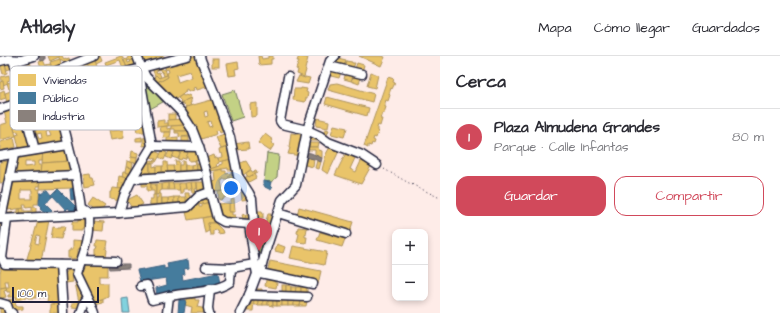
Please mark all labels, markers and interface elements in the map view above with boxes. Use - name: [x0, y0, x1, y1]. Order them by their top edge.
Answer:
- text: Atlasly: [20, 14, 75, 41]
- text: Mapa: [538, 18, 572, 38]
- text: Cómo llegar: [594, 18, 670, 38]
- text: Guardados: [692, 18, 760, 38]
- legend: [10, 66, 142, 130]
- text: Cerca: [456, 70, 506, 94]
- text: Viviendas: [43, 73, 88, 88]
- text: Público: [43, 91, 79, 106]
- text: Industria: [43, 109, 85, 124]
- text: Plaza Almudena Grandes: [494, 117, 660, 138]
- text: 1: [468, 128, 470, 146]
- text: 80 m: [732, 128, 764, 146]
- text: Parque · Calle Infantas: [494, 138, 628, 156]
- button: Guardar: [456, 176, 606, 216]
- button: Compartir: [614, 176, 764, 216]
- your location: [221, 178, 241, 198]
- pin: 1: [246, 218, 272, 251]
- map controls: [392, 229, 428, 301]
- button: +: [392, 229, 428, 265]
- button: −: [392, 265, 428, 301]
- scale bar: [12, 285, 99, 304]
- text: 100 m: [18, 286, 46, 301]

